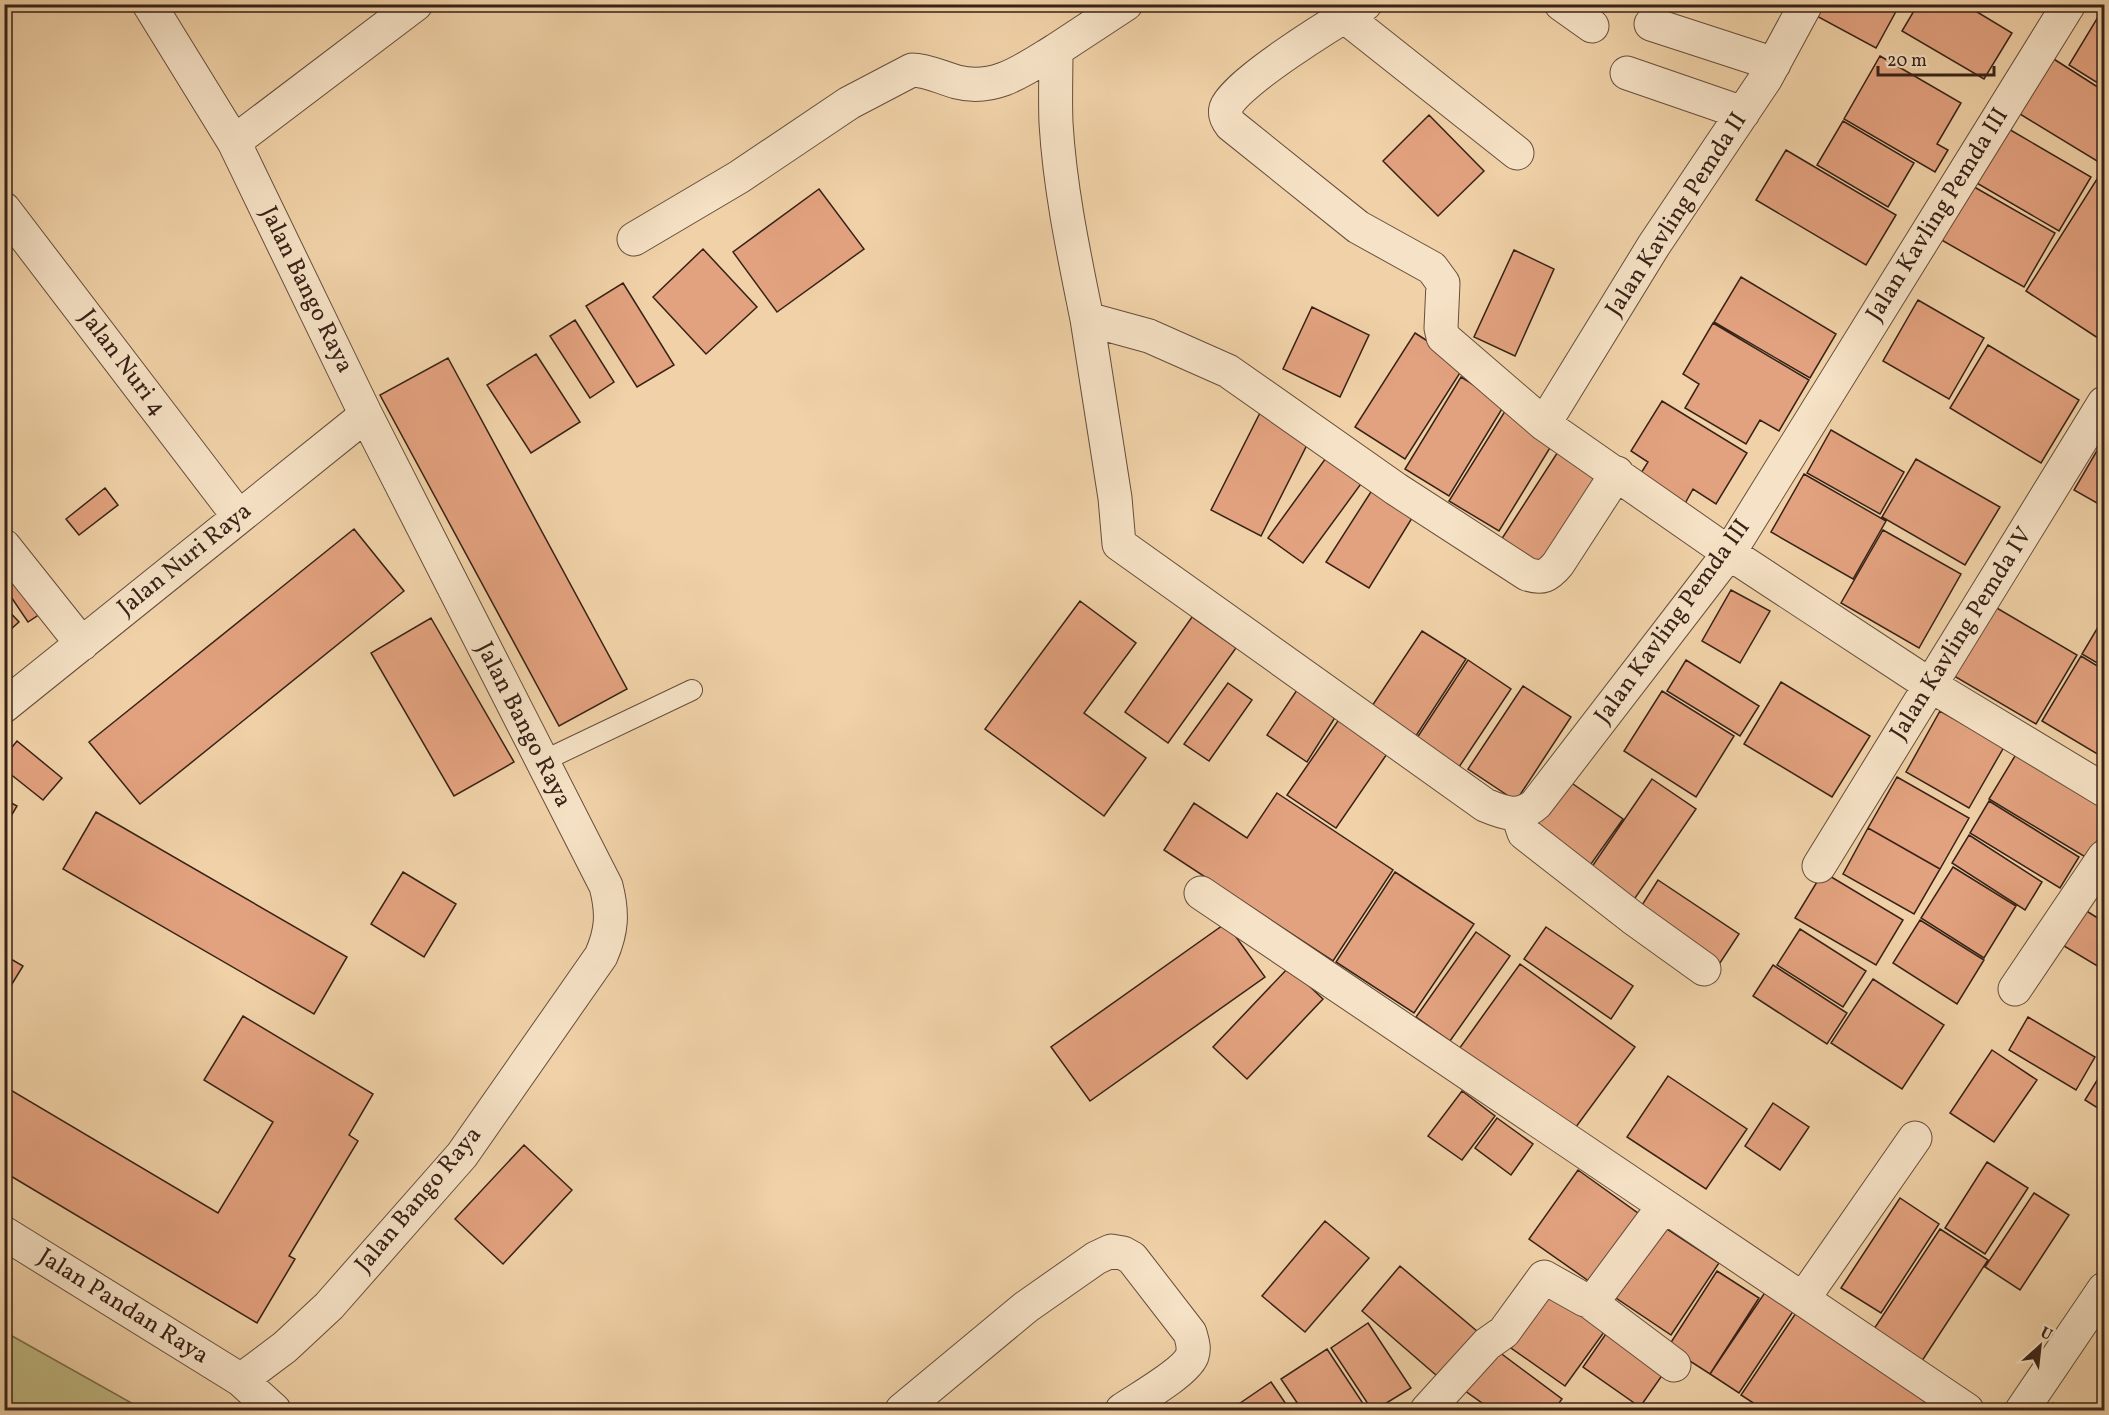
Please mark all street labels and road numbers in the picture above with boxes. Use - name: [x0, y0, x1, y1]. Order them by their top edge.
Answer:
- street label: Jalan Kavling Pemda III: [1858, 102, 2018, 328]
- street label: Jalan Kavling Pemda II: [1598, 106, 1756, 324]
- street label: Jalan Bango Raya: [251, 201, 361, 379]
- street label: Jalan Nuri 4: [71, 303, 173, 423]
- street label: Jalan Nuri Raya: [111, 495, 259, 625]
- street label: Jalan Kavling Pemda III: [1587, 513, 1759, 731]
- street label: Jalan Kavling Pemda IV: [1883, 521, 2041, 747]
- street label: Jalan Bango Raya: [467, 636, 579, 814]
- street label: Jalan Bango Raya: [348, 1119, 490, 1281]
- street label: Jalan Pandan Raya: [31, 1241, 215, 1373]

